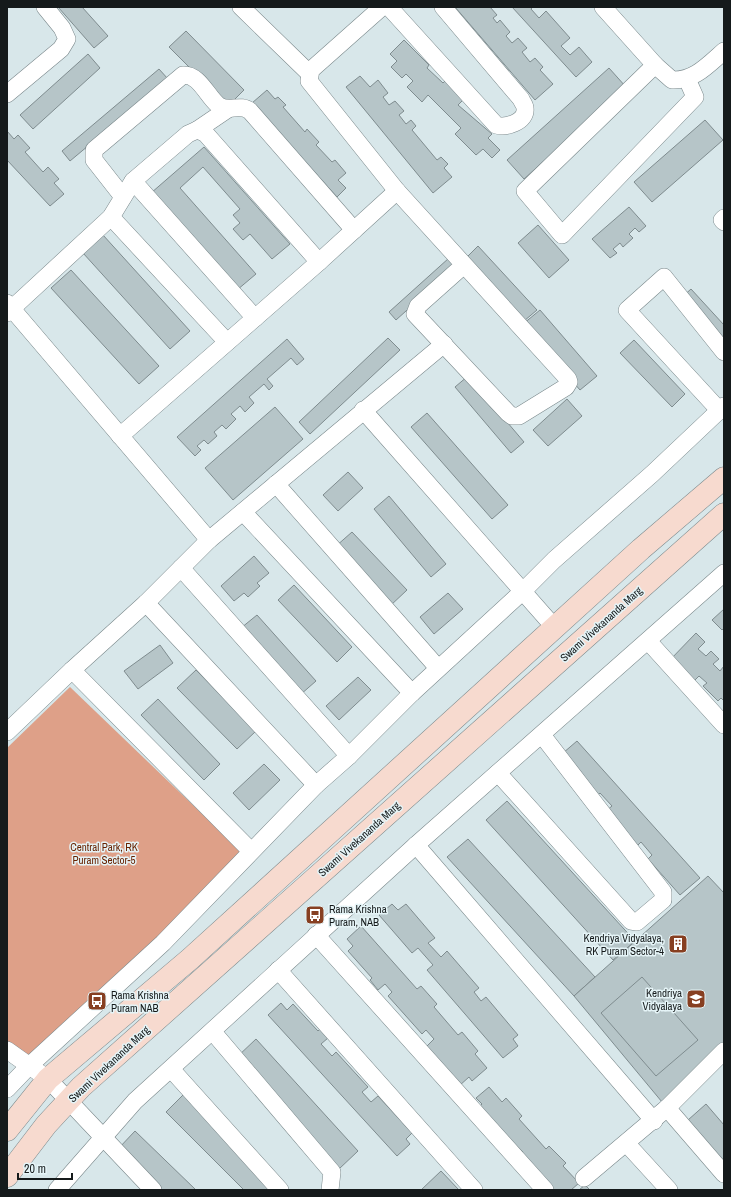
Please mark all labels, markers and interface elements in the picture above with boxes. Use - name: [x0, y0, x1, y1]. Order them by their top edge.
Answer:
- street label: Swami Vivekananda Marg: [557, 583, 645, 665]
- street label: Swami Vivekananda Marg: [315, 798, 403, 880]
- park label: Central Park, RK Puram Sector-5: [70, 840, 138, 867]
- place label: Rama Krishna Puram, NAB: [329, 902, 387, 929]
- bus stop icon: Rama Krishna Puram, NAB: [304, 904, 326, 926]
- place label: Kendriya Vidyalaya, RK Puram Sector-4: [583, 931, 664, 958]
- building icon: Kendriya Vidyalaya, RK Puram Sector-4: [667, 933, 689, 955]
- place label: Kendriya Vidyalaya: [643, 986, 682, 1013]
- place label: Rama Krishna Puram NAB: [111, 988, 169, 1015]
- school or university icon: Kendriya Vidyalaya: [685, 988, 707, 1010]
- bus stop icon: Rama Krishna Puram NAB: [86, 990, 108, 1012]
- street label: Swami Vivekananda Marg: [66, 1023, 152, 1105]
- scale bar: [18, 1155, 72, 1181]
- text: 20 m: [24, 1161, 46, 1177]

